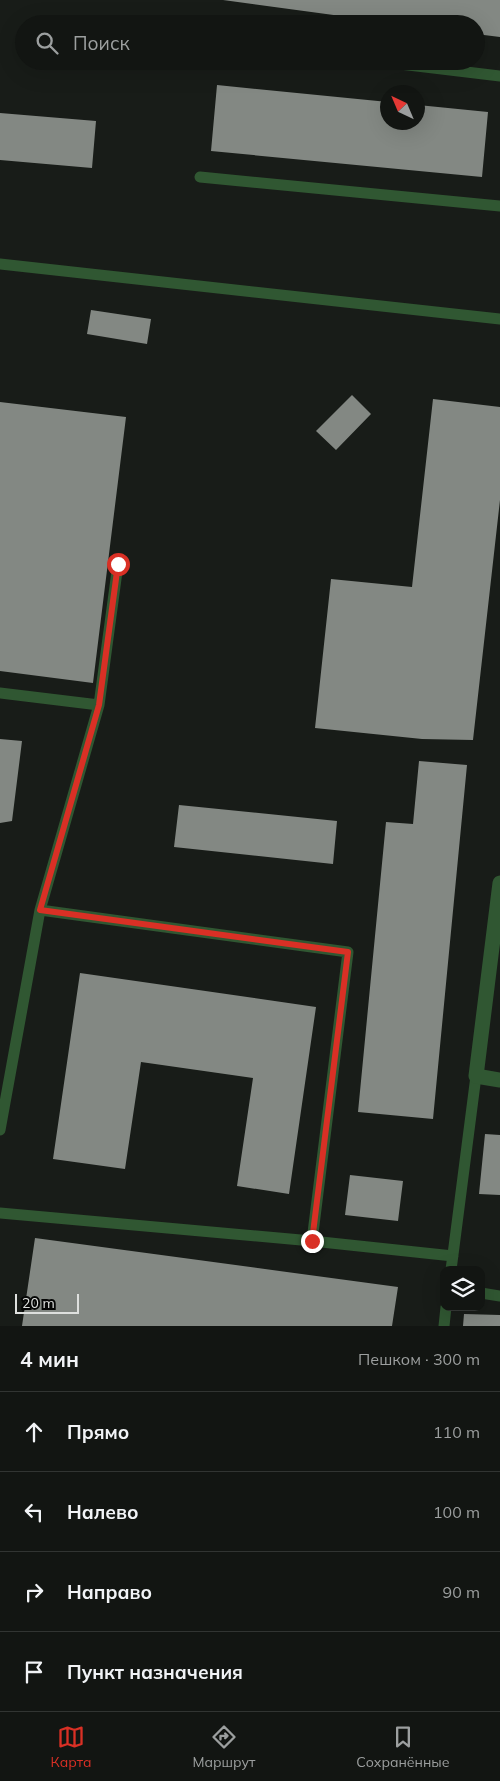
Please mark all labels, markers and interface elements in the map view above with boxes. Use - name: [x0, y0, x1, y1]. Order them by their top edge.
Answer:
- search box: [15, 15, 485, 70]
- icon: search: [33, 29, 61, 57]
- text: Поиск: [73, 31, 130, 55]
- north arrow: [380, 85, 425, 130]
- route start: [107, 553, 130, 576]
- route end: [301, 1230, 324, 1253]
- map controls: [440, 1266, 485, 1311]
- button: layers: [440, 1266, 485, 1311]
- scale bar: [15, 1291, 79, 1314]
- text: 20 m: [22, 1294, 55, 1312]
- text: 4 мин: [20, 1346, 79, 1372]
- text: Пешком · 300 m: [358, 1349, 480, 1369]
- icon: ahead: [20, 1418, 48, 1446]
- text: Прямо: [67, 1420, 129, 1444]
- text: 110 m: [433, 1422, 480, 1442]
- icon: left: [20, 1498, 48, 1526]
- text: Налево: [67, 1500, 139, 1524]
- text: 100 m: [433, 1502, 480, 1522]
- icon: right: [20, 1578, 48, 1606]
- text: Направо: [67, 1580, 152, 1604]
- text: 90 m: [443, 1582, 480, 1602]
- icon: arrive: [20, 1658, 48, 1686]
- text: Пункт назначения: [67, 1660, 243, 1684]
- tab: Карта: [50, 1723, 92, 1771]
- tab: Маршрут: [193, 1723, 255, 1771]
- tab: Сохранённые: [356, 1723, 450, 1771]

